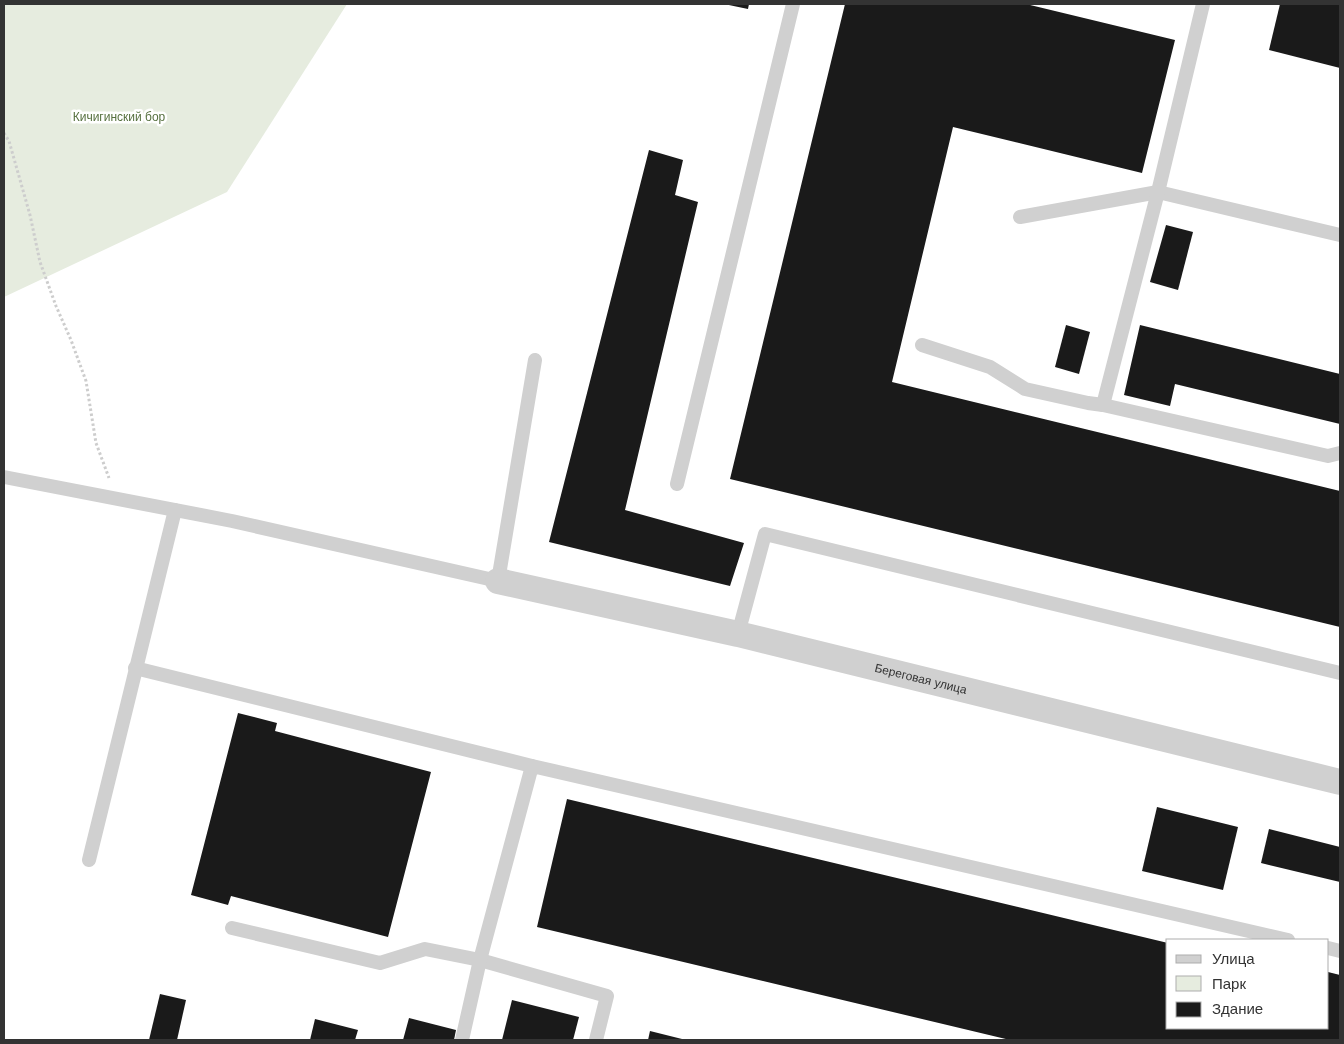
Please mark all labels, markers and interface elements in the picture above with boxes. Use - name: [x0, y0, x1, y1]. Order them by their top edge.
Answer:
- park label: Кичигинский бор: [73, 110, 166, 124]
- street label: Береговая улица: [873, 661, 969, 697]
- legend: [1166, 939, 1329, 1029]
- text: Улица: [1212, 950, 1255, 967]
- text: Парк: [1212, 975, 1246, 992]
- text: Здание: [1212, 1000, 1263, 1017]

